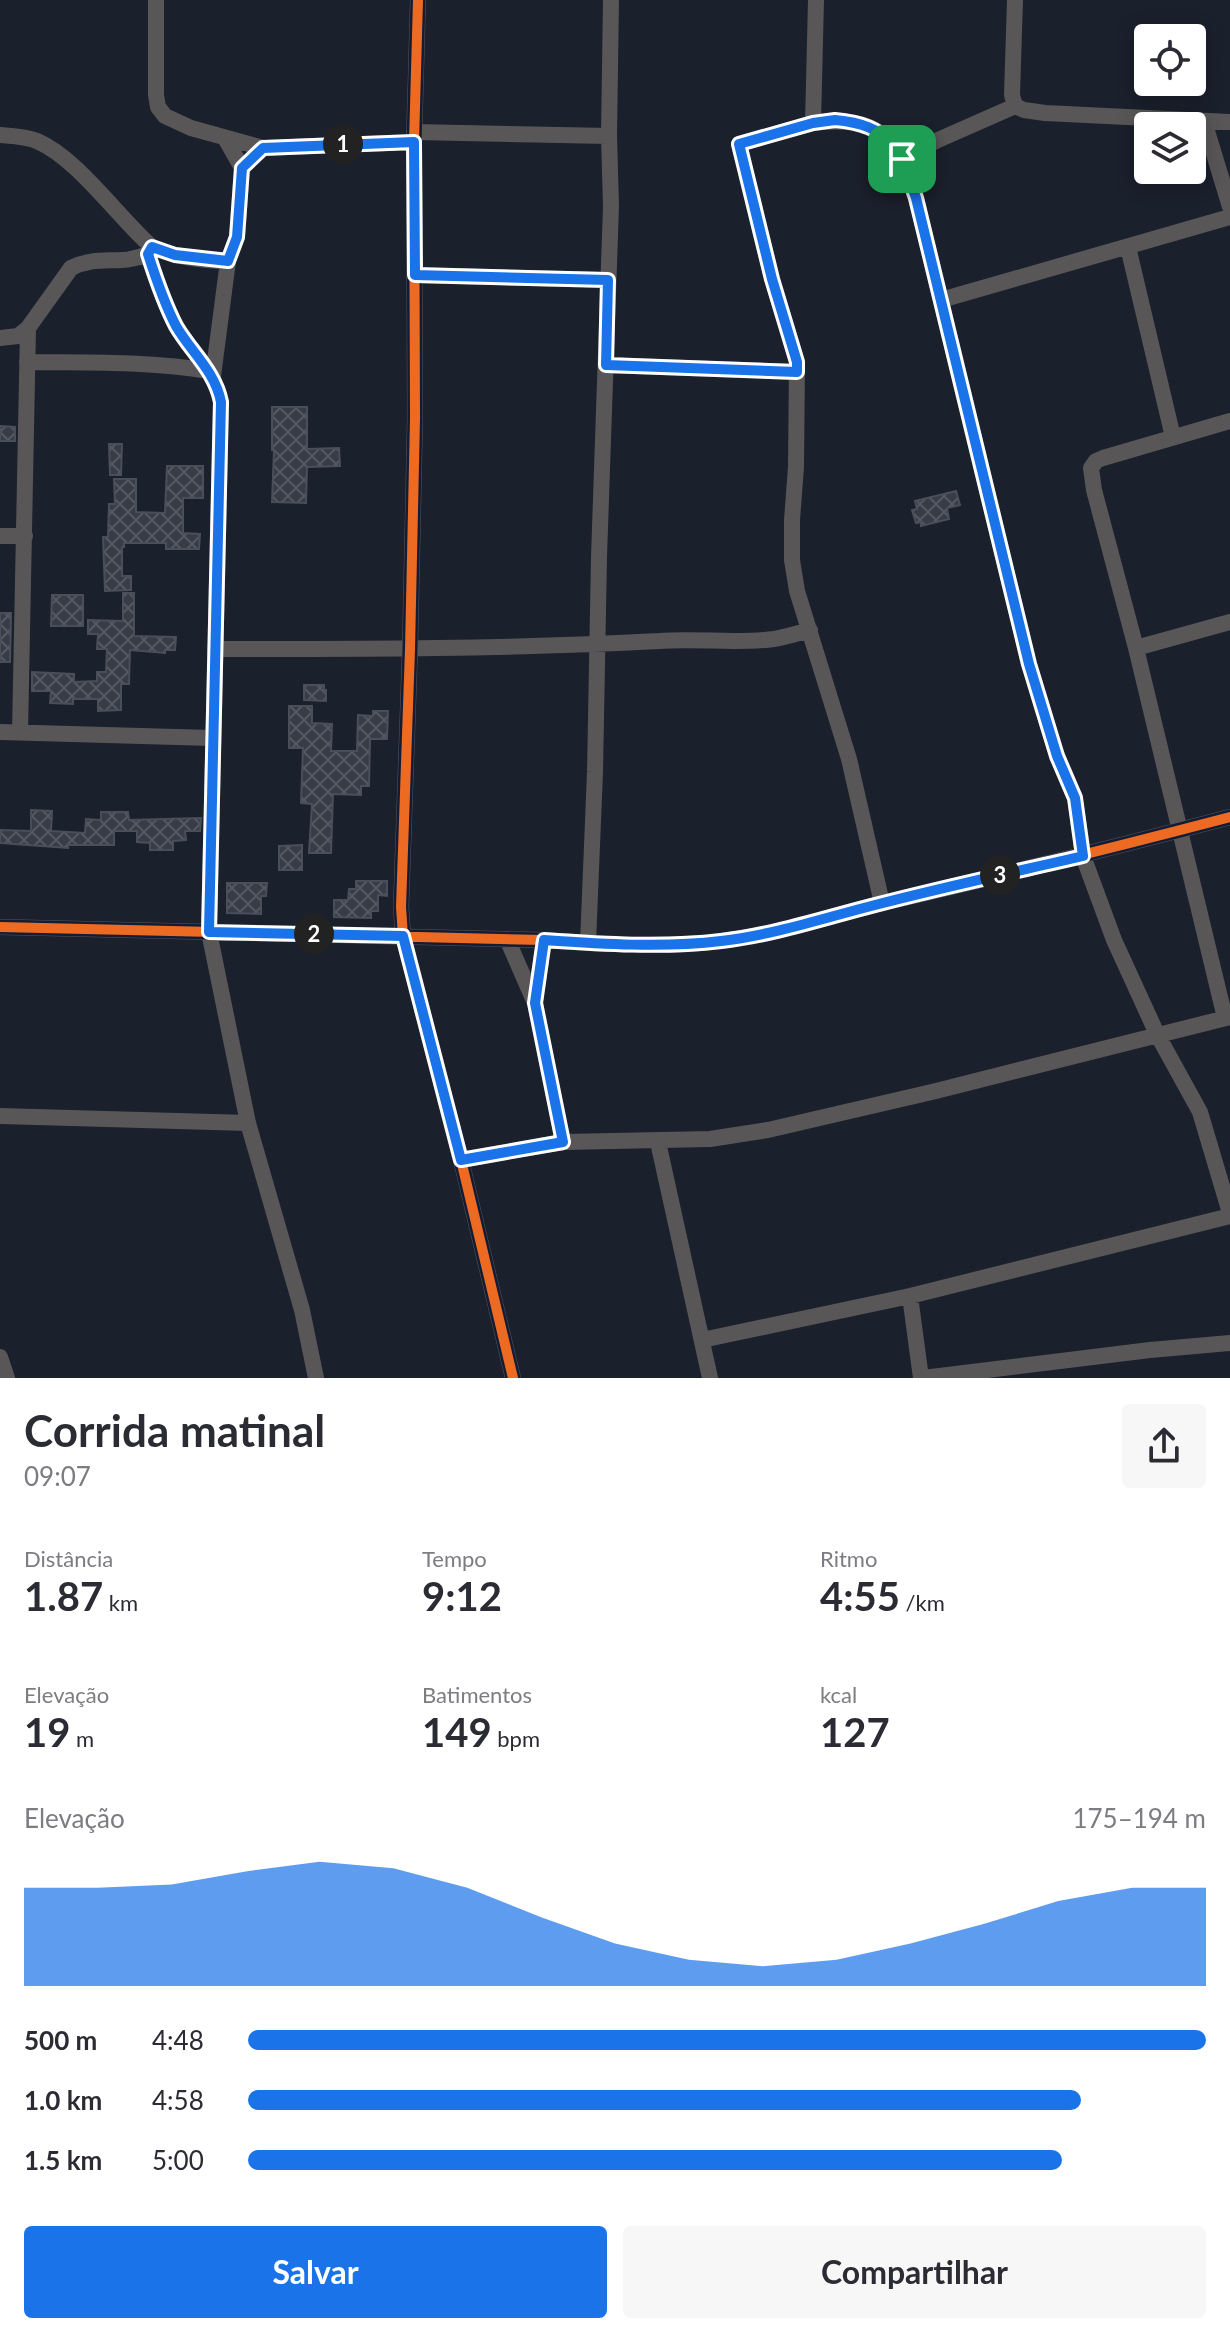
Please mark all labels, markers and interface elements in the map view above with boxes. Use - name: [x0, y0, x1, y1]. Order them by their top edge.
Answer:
- map controls: [1134, 24, 1206, 184]
- button: locate: [1134, 24, 1206, 96]
- button: layers: [1134, 112, 1206, 184]
- pin: 1: [323, 124, 363, 164]
- pin: [868, 125, 936, 193]
- text: 1: [337, 130, 349, 157]
- icon: arrive: [880, 137, 924, 181]
- pin: 3: [980, 855, 1020, 895]
- text: 3: [994, 861, 1006, 888]
- pin: 2: [294, 914, 334, 954]
- text: 2: [308, 920, 320, 947]
- text: Corrida matinal: [24, 1404, 325, 1456]
- button: share: [1122, 1404, 1206, 1488]
- text: 09:07: [24, 1460, 91, 1492]
- text: Distância: [24, 1545, 113, 1572]
- text: Tempo: [422, 1545, 487, 1572]
- text: Ritmo: [820, 1545, 877, 1572]
- text: 1.87: [24, 1572, 103, 1620]
- text: 9:12: [422, 1572, 502, 1620]
- text: 4:55: [820, 1572, 900, 1620]
- text: km: [103, 1589, 138, 1616]
- text: /km: [900, 1589, 945, 1616]
- text: Elevação: [24, 1681, 109, 1708]
- text: Batimentos: [422, 1681, 532, 1708]
- text: kcal: [820, 1681, 857, 1708]
- text: 19: [24, 1708, 70, 1756]
- text: 149: [422, 1708, 492, 1756]
- text: 127: [820, 1708, 890, 1756]
- text: m: [70, 1725, 94, 1752]
- text: bpm: [492, 1725, 540, 1752]
- text: Elevação: [24, 1802, 125, 1834]
- text: 175–194 m: [1072, 1802, 1206, 1834]
- text: 500 m: [24, 2024, 97, 2056]
- text: 4:48: [152, 2024, 204, 2056]
- text: 1.0 km: [24, 2084, 102, 2116]
- text: 4:58: [152, 2084, 204, 2116]
- text: 1.5 km: [24, 2144, 102, 2176]
- text: 5:00: [152, 2144, 204, 2176]
- button: Salvar: [24, 2226, 607, 2318]
- button: Compartilhar: [623, 2226, 1206, 2318]

